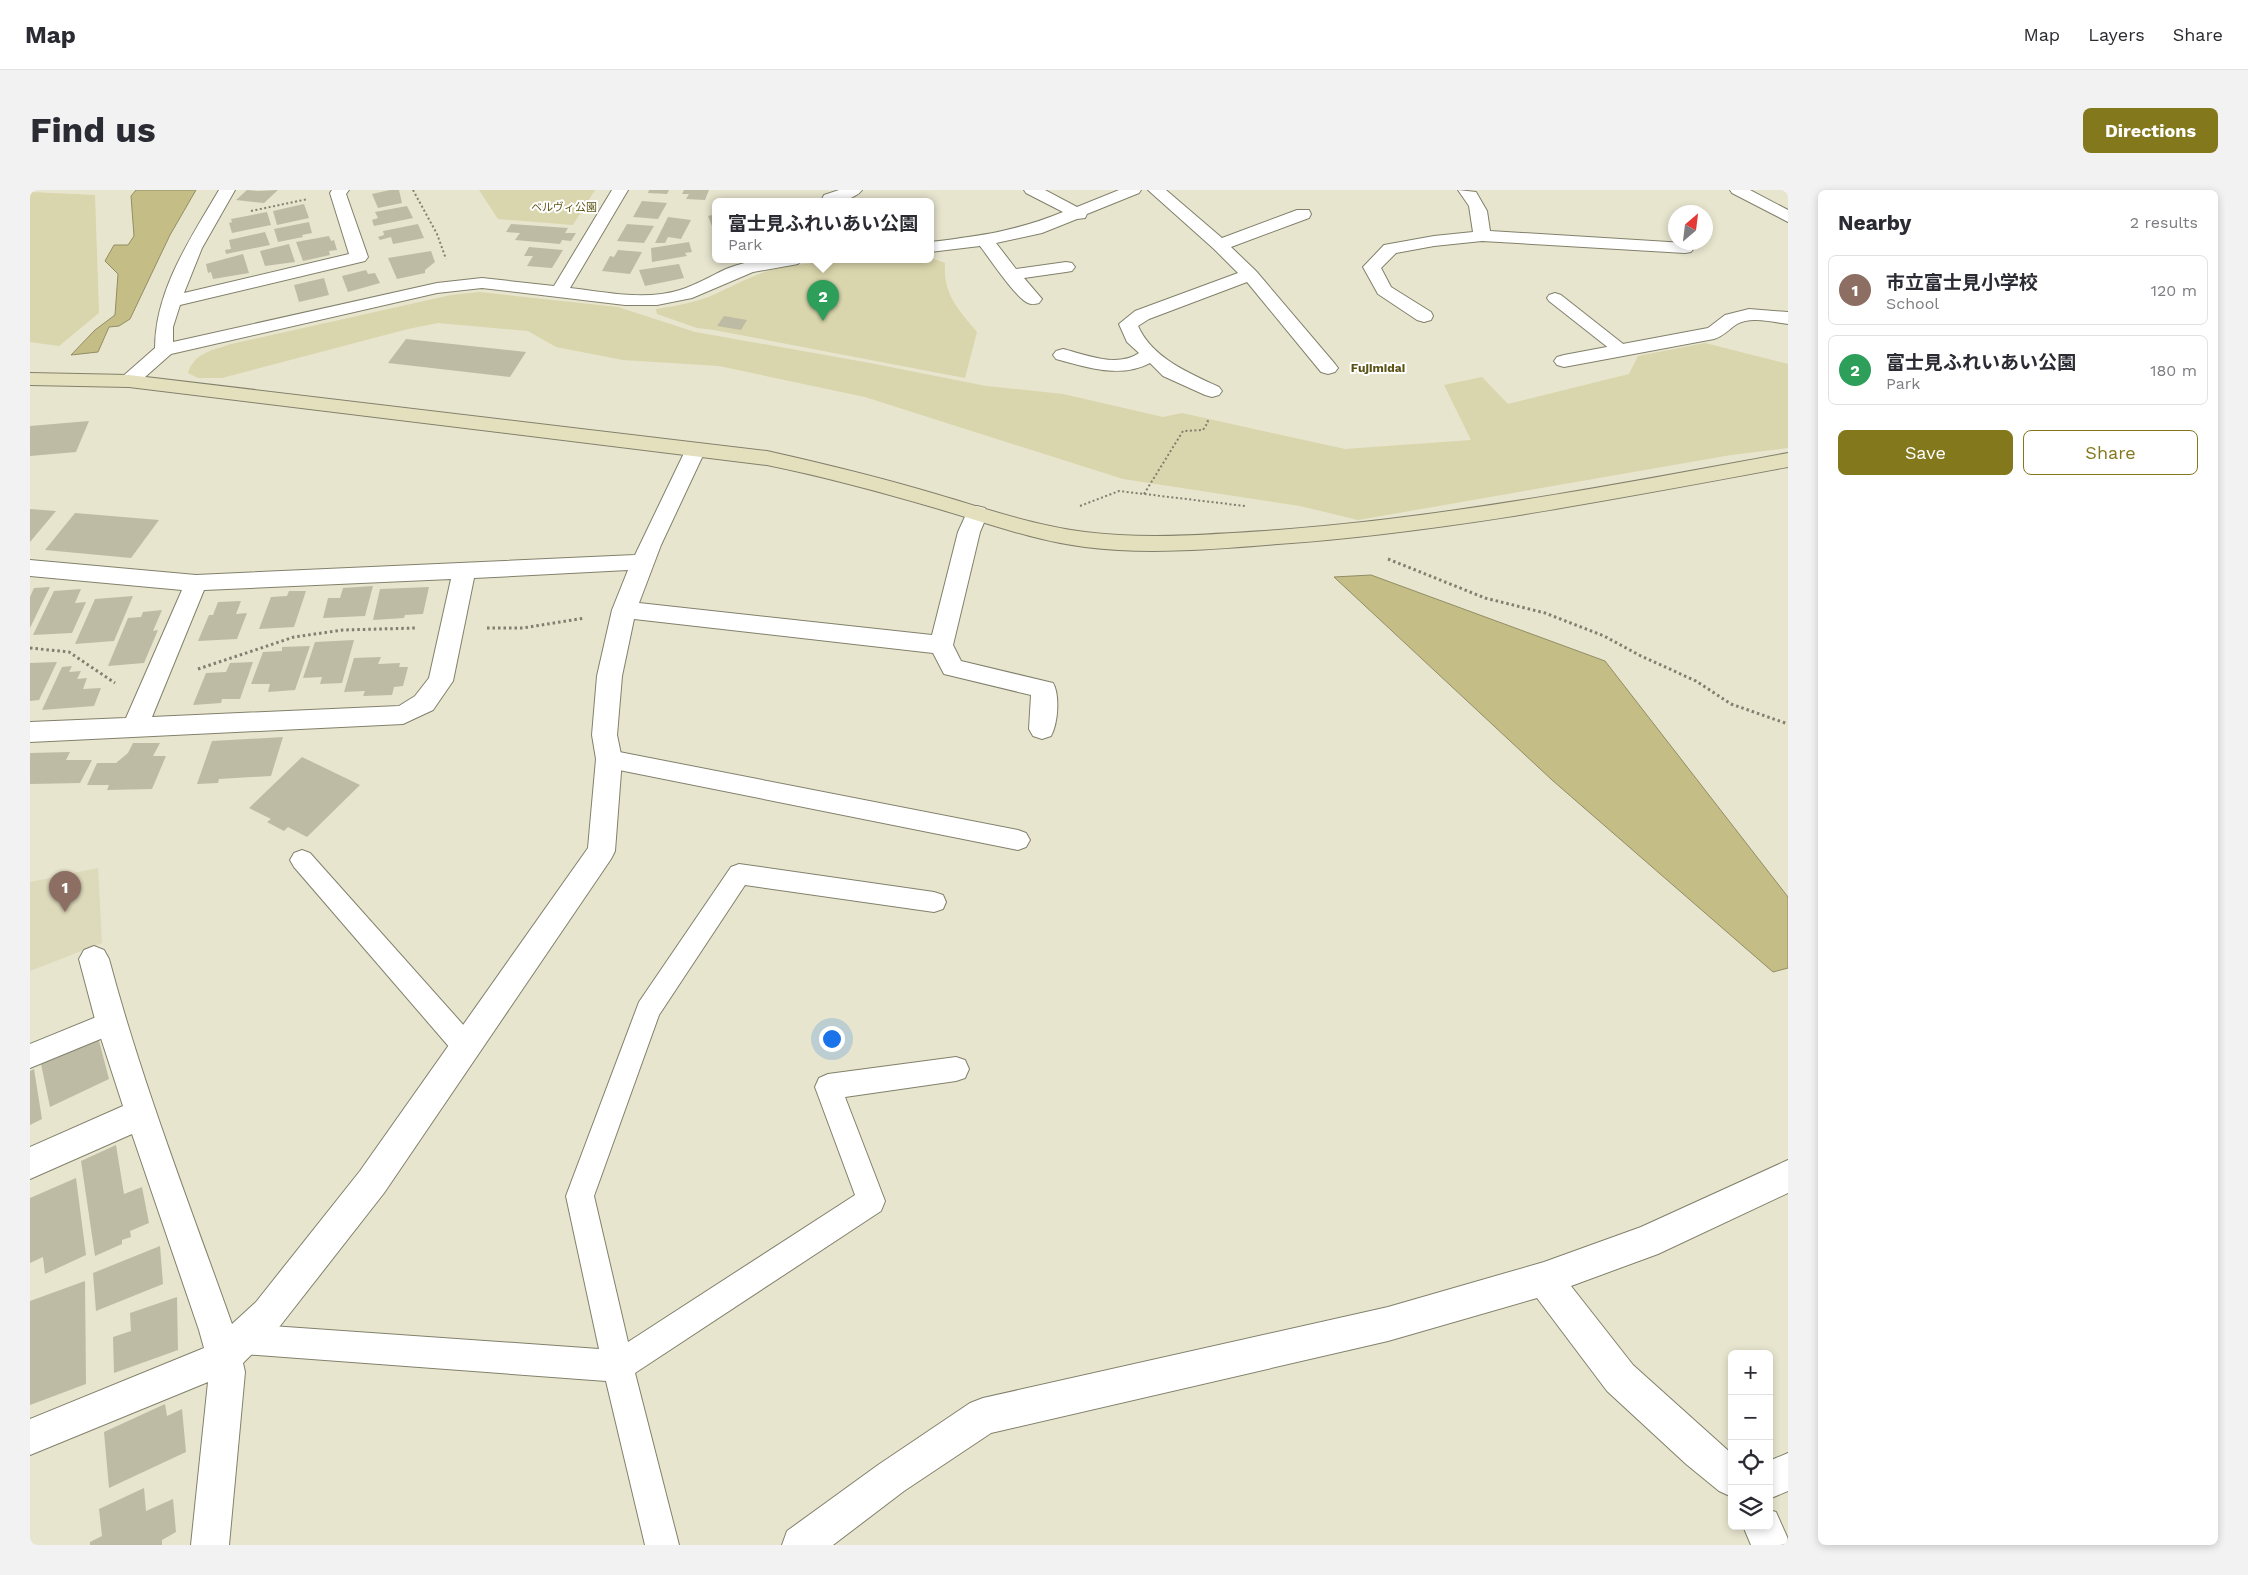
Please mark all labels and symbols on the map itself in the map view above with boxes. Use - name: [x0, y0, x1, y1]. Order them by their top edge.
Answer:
- park label: ベルヴィ公園: [531, 201, 597, 214]
- north arrow: [1668, 205, 1713, 250]
- pin: 2: [807, 280, 839, 321]
- district label: Fujimidai: [1351, 361, 1405, 375]
- pin: 1: [49, 871, 81, 912]
- your location: [819, 1026, 845, 1052]

